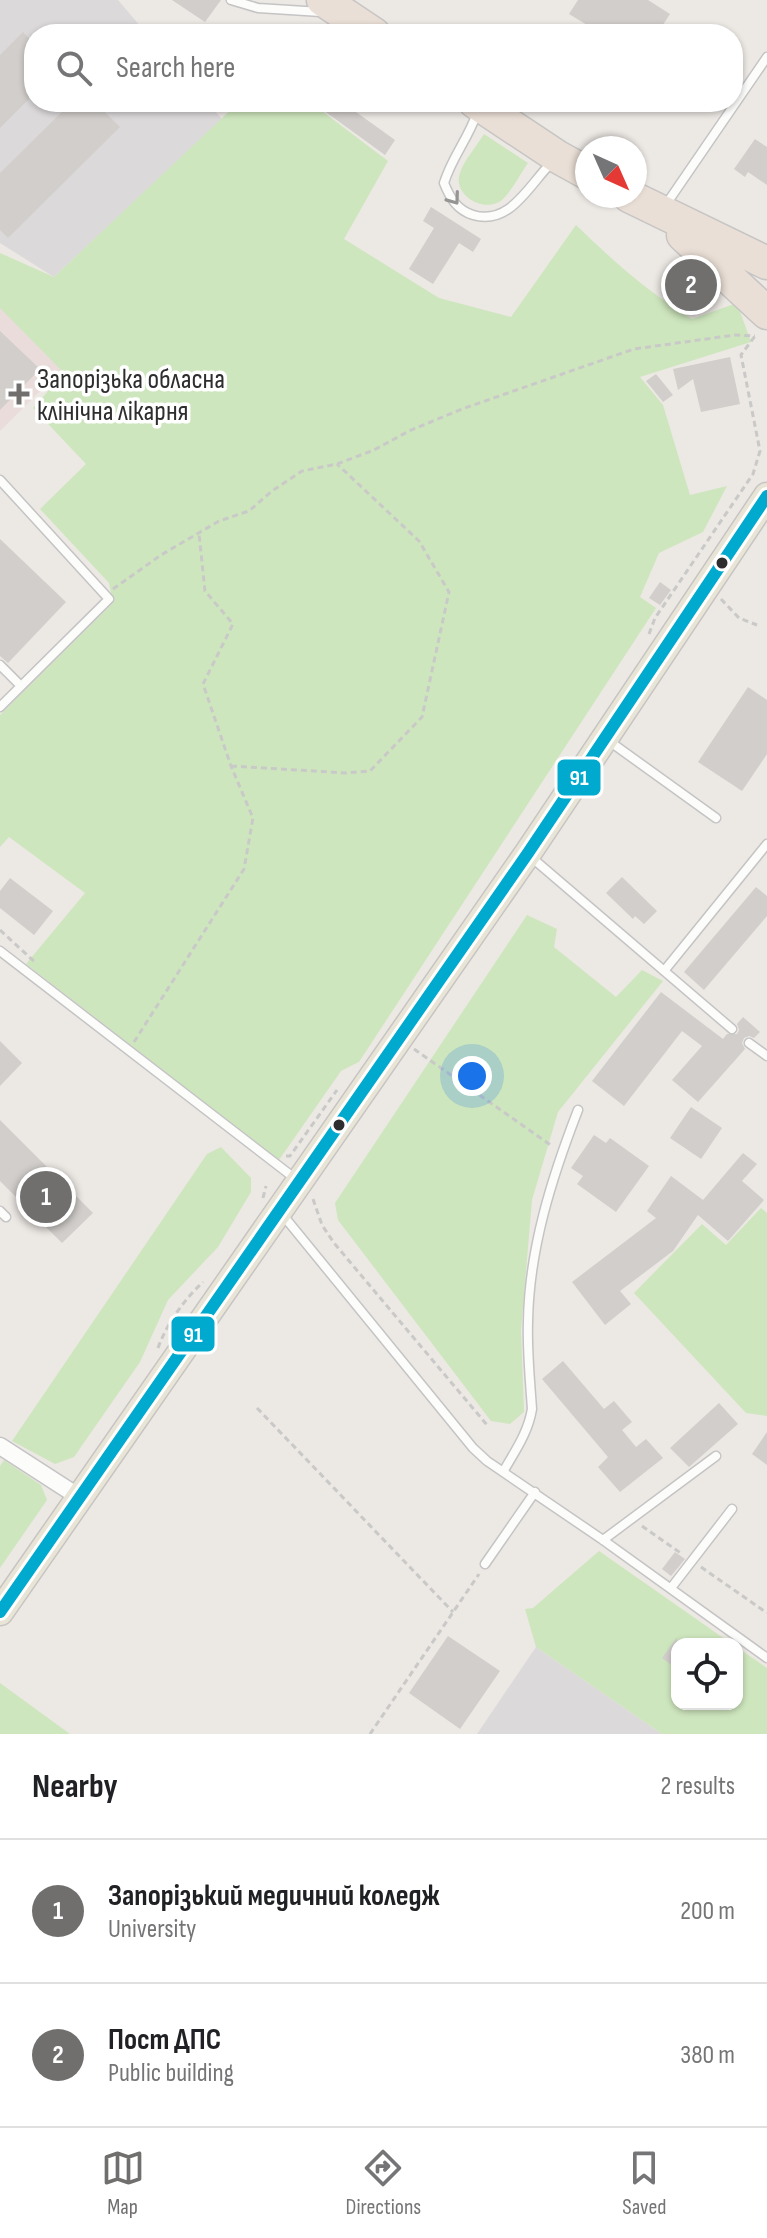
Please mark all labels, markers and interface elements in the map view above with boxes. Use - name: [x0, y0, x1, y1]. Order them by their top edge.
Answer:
- search box: [24, 24, 743, 112]
- icon: search: [52, 46, 96, 90]
- text: Search here: [116, 50, 235, 86]
- north arrow: [575, 136, 647, 208]
- one-way arrow: [444, 190, 459, 205]
- pin: 2: [665, 255, 717, 315]
- place label: Запорізька обласна клінічна лікарня: [37, 363, 225, 428]
- marker: Запорізька обласна клінічна лікарня: [8, 383, 30, 405]
- unlabelled marker: [714, 555, 730, 571]
- line badge: 91: [556, 758, 602, 797]
- text: 91: [569, 765, 589, 792]
- your location: [452, 1056, 492, 1096]
- unlabelled marker: [331, 1117, 347, 1133]
- pin: 1: [20, 1167, 72, 1227]
- line badge: 91: [170, 1315, 216, 1353]
- text: 91: [183, 1322, 203, 1349]
- map controls: [671, 1638, 743, 1710]
- button: locate: [671, 1638, 743, 1710]
- text: Nearby: [32, 1766, 118, 1807]
- text: 2 results: [661, 1771, 735, 1802]
- text: Запорізький медичний коледж: [108, 1878, 440, 1914]
- text: 1: [53, 1896, 63, 1927]
- text: 200 m: [680, 1896, 735, 1927]
- text: University: [108, 1914, 196, 1945]
- text: Пост ДПС: [108, 2022, 221, 2058]
- text: 2: [52, 2040, 64, 2071]
- text: 380 m: [680, 2040, 735, 2071]
- text: Public building: [108, 2058, 234, 2089]
- tab: Map: [101, 2146, 145, 2221]
- tab: Directions: [346, 2146, 421, 2221]
- tab: Saved: [622, 2146, 666, 2221]

